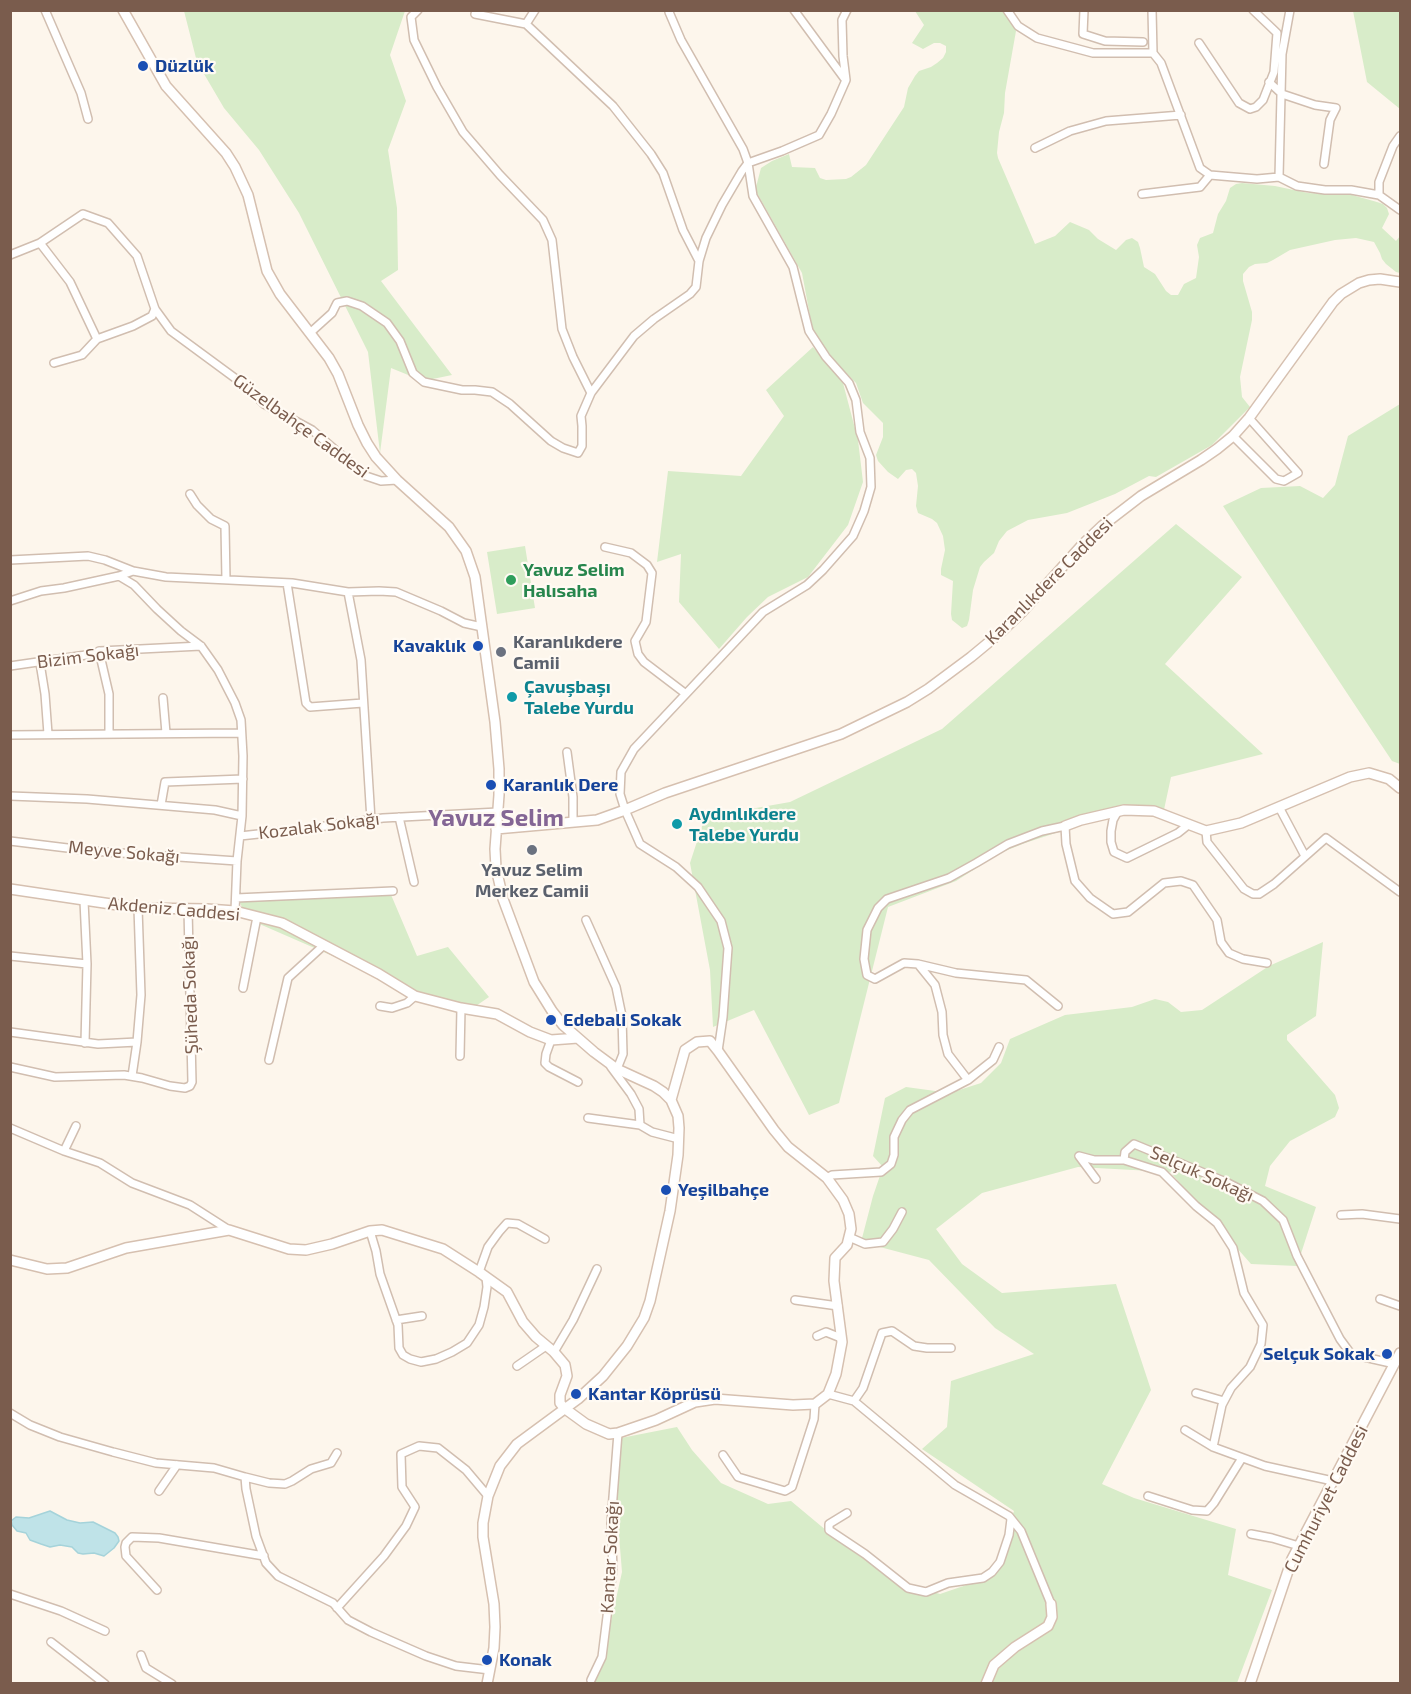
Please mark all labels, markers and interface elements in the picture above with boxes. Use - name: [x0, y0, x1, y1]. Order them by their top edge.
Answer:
- place label: Düzlük: [155, 55, 214, 77]
- marker: Düzlük: [136, 59, 150, 73]
- street label: Güzelbahçe Caddesi: [229, 369, 373, 483]
- street label: Karanlıkdere Caddesi: [981, 513, 1117, 649]
- place label: Yavuz Selim Halısaha: [523, 559, 625, 602]
- marker: Yavuz Selim Halısaha: [504, 573, 518, 587]
- place label: Karanlıkdere Camii: [513, 631, 623, 674]
- place label: Kavaklık: [393, 635, 466, 657]
- street label: Bizim Sokağı: [36, 639, 140, 673]
- marker: Kavaklık: [471, 639, 485, 653]
- marker: Karanlıkdere Camii: [494, 645, 508, 659]
- place label: Çavuşbaşı Talebe Yurdu: [524, 676, 634, 718]
- marker: Çavuşbaşı Talebe Yurdu: [505, 690, 519, 704]
- place label: Karanlık Dere: [503, 774, 618, 796]
- marker: Karanlık Dere: [484, 778, 498, 792]
- place label: Aydınlıkdere Talebe Yurdu: [689, 803, 799, 846]
- district label: Yavuz Selim: [428, 804, 564, 832]
- street label: Kozalak Sokağı: [257, 808, 381, 844]
- marker: Aydınlıkdere Talebe Yurdu: [670, 817, 684, 831]
- street label: Meyve Sokağı: [67, 836, 181, 868]
- marker: Yavuz Selim Merkez Camii: [525, 843, 539, 857]
- place label: Yavuz Selim Merkez Camii: [475, 859, 589, 902]
- street label: Akdeniz Caddesi: [107, 892, 241, 926]
- street label: Şüheda Sokağı: [177, 935, 203, 1055]
- place label: Edebali Sokak: [563, 1009, 682, 1031]
- marker: Edebali Sokak: [544, 1013, 558, 1027]
- street label: Selçuk Sokağı: [1147, 1142, 1257, 1206]
- place label: Yeşilbahçe: [678, 1179, 769, 1201]
- marker: Yeşilbahçe: [659, 1183, 673, 1197]
- place label: Selçuk Sokak: [1263, 1343, 1375, 1365]
- marker: Selçuk Sokak: [1380, 1347, 1394, 1361]
- place label: Kantar Köprüsü: [588, 1383, 721, 1405]
- marker: Kantar Köprüsü: [569, 1387, 583, 1401]
- street label: Cumhuriyet Caddesi: [1279, 1422, 1373, 1576]
- street label: Kantar Sokağı: [596, 1500, 624, 1614]
- place label: Konak: [499, 1649, 552, 1671]
- marker: Konak: [480, 1653, 494, 1667]

